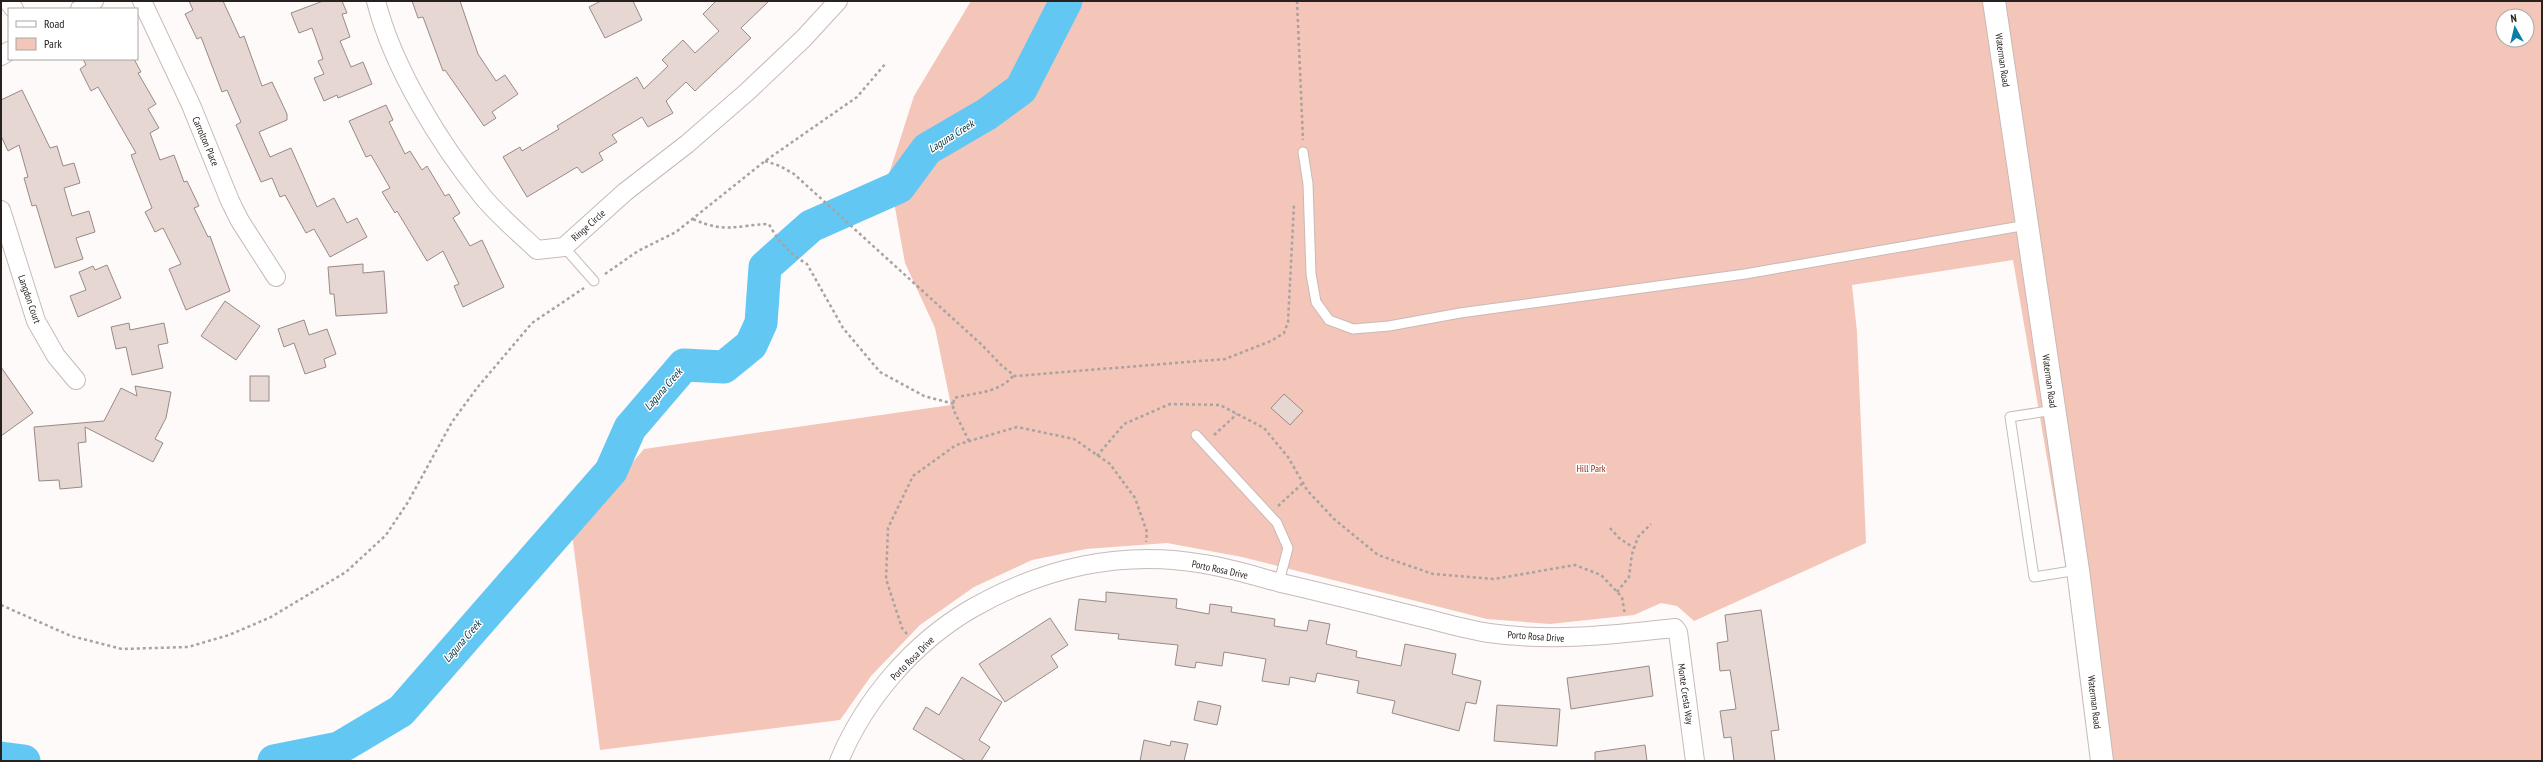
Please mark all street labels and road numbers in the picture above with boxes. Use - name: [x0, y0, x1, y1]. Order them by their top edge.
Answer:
- street label: Waterman Road: [1992, 32, 2013, 88]
- street label: Carrolton Place: [189, 115, 222, 168]
- street label: Ringe Circle: [569, 207, 608, 244]
- street label: Langdon Court: [15, 273, 44, 325]
- street label: Waterman Road: [2039, 353, 2060, 409]
- street label: Porto Rosa Drive: [1191, 557, 1249, 582]
- street label: Porto Rosa Drive: [1507, 628, 1565, 645]
- street label: Porto Rosa Drive: [888, 634, 937, 683]
- street label: Monte Cresta Way: [1675, 663, 1696, 726]
- street label: Waterman Road: [2085, 674, 2104, 730]

